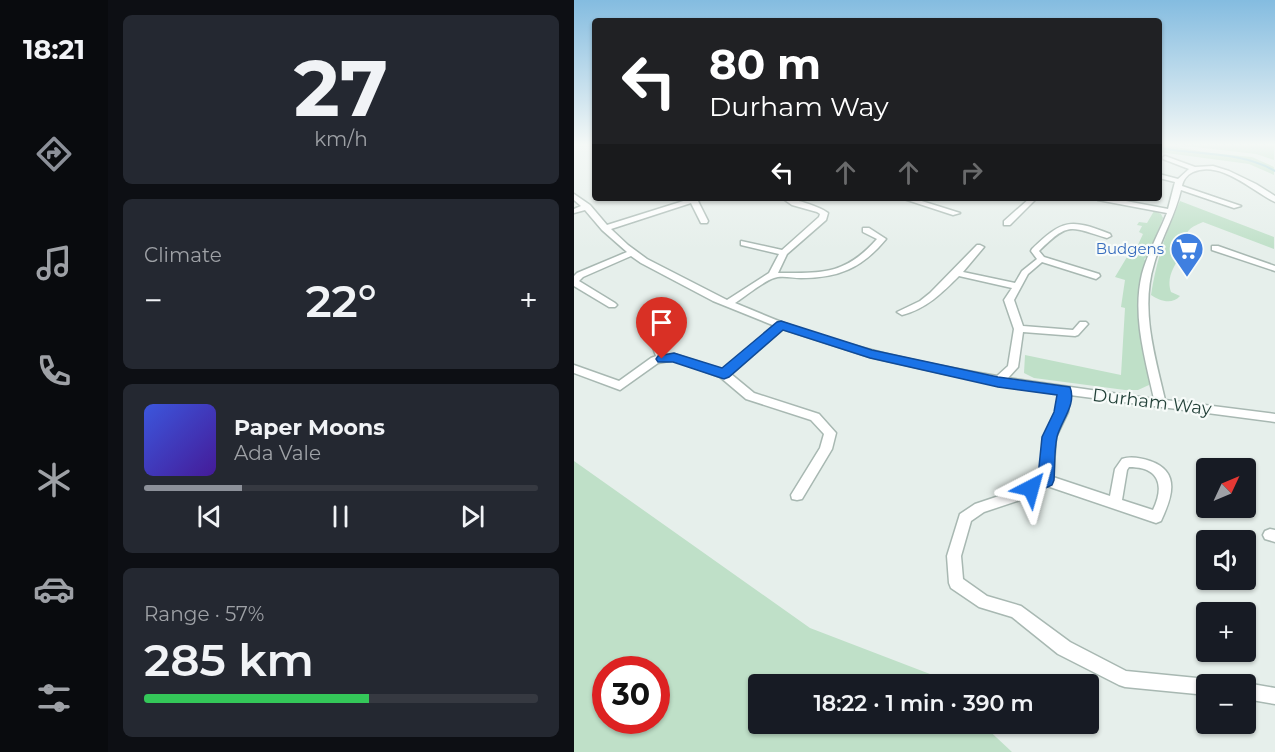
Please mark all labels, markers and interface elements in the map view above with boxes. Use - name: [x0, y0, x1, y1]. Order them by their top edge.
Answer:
- text: 18:21: [23, 33, 85, 66]
- text: 80 m: [709, 38, 821, 90]
- text: 27: [294, 40, 388, 136]
- icon: left: [610, 42, 688, 120]
- text: Durham Way: [709, 90, 889, 123]
- text: km/h: [314, 127, 368, 151]
- icon: directions: [33, 133, 75, 175]
- icon: left: [766, 156, 799, 189]
- icon: ahead: [829, 156, 862, 189]
- icon: ahead: [892, 156, 925, 189]
- icon: right: [955, 156, 988, 189]
- supermarket icon: Budgens: [1169, 231, 1205, 278]
- place label: Budgens: [1096, 239, 1164, 258]
- icon: music: [33, 242, 75, 284]
- text: Climate: [144, 243, 222, 267]
- text: 22°: [305, 273, 377, 328]
- text: −: [144, 280, 163, 320]
- text: +: [519, 280, 538, 320]
- pin: [636, 297, 687, 359]
- icon: arrive: [645, 306, 678, 339]
- icon: phone: [33, 350, 75, 392]
- street label: Durham Way: [1091, 384, 1213, 420]
- text: Paper Moons: [234, 414, 385, 441]
- text: Ada Vale: [234, 441, 321, 465]
- position arrow: [999, 456, 1063, 520]
- north arrow: [1196, 458, 1256, 518]
- map controls: [1196, 458, 1256, 734]
- icon: climate: [33, 459, 75, 501]
- icon: previous: [193, 500, 226, 533]
- icon: pause: [324, 500, 357, 533]
- icon: next: [456, 500, 489, 533]
- button: sound: [1196, 530, 1256, 590]
- icon: car: [33, 568, 75, 610]
- text: Range · 57%: [144, 602, 264, 626]
- button: +: [1196, 602, 1256, 662]
- text: 285 km: [144, 632, 314, 687]
- speed limit sign: 30: [592, 656, 670, 734]
- button: −: [1196, 674, 1256, 734]
- icon: filters: [33, 677, 75, 719]
- text: 18:22 · 1 min · 390 m: [813, 690, 1034, 717]

